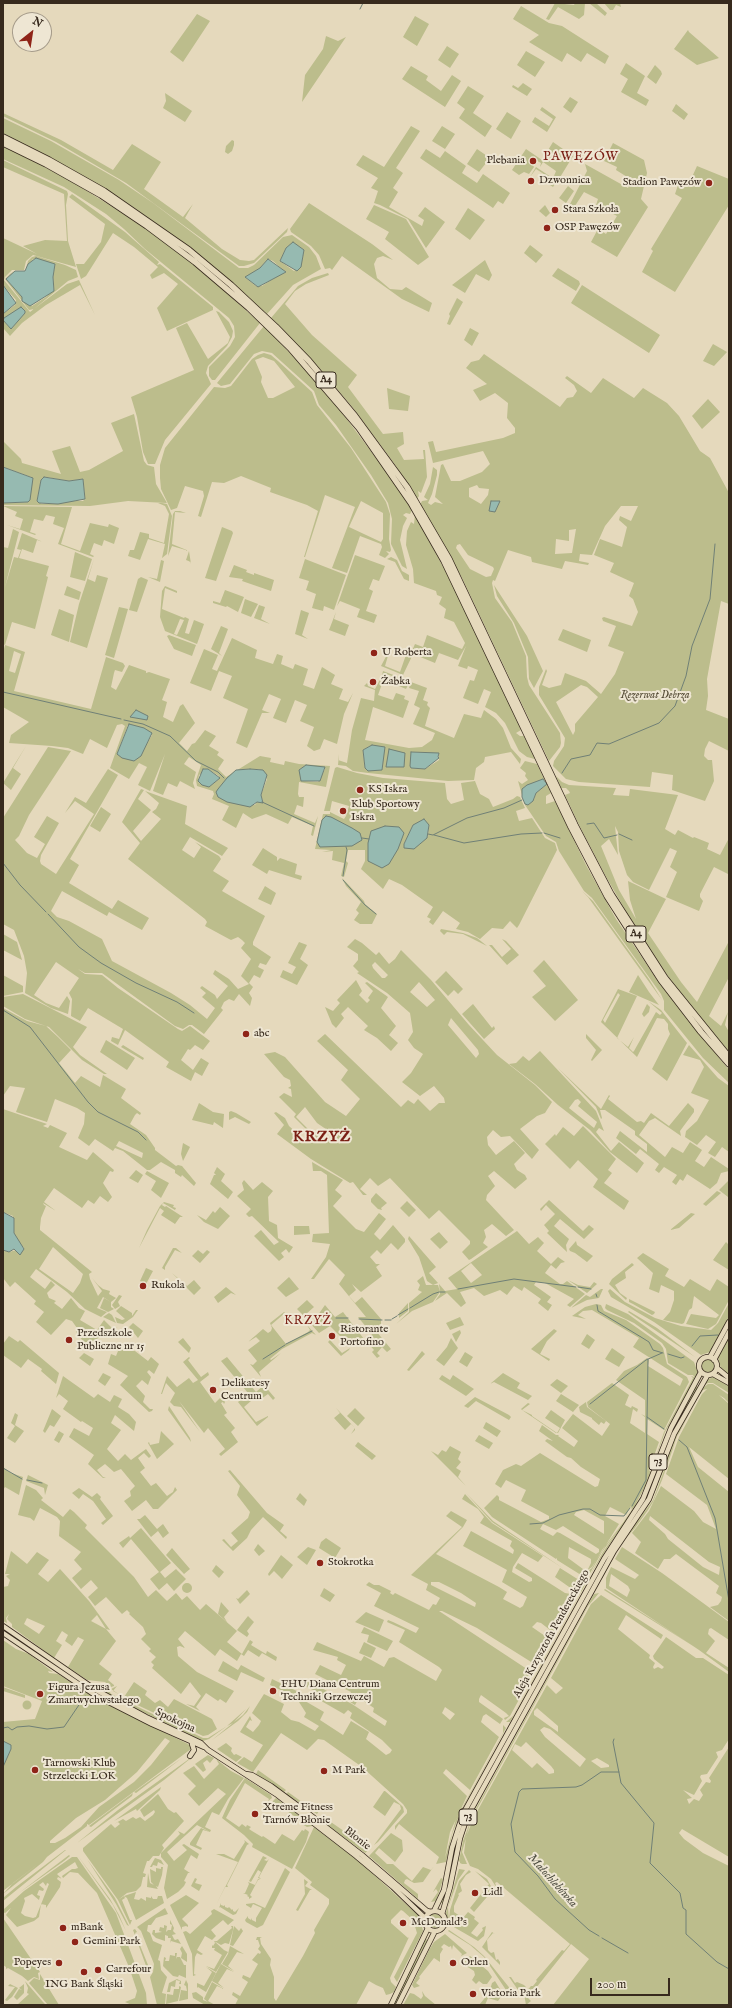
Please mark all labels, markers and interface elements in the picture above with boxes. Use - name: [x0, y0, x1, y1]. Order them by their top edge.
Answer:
- north arrow: [12, 12, 52, 52]
- text: N: [30, 14, 45, 31]
- district label: PAWĘZÓW: [543, 149, 619, 165]
- place label: Plebania: [486, 154, 525, 168]
- marker: Plebania: [528, 156, 538, 166]
- place label: Dzwonnica: [539, 174, 590, 188]
- marker: Dzwonnica: [526, 176, 536, 186]
- place label: Stadion Pawęzów: [623, 176, 701, 190]
- marker: Stadion Pawęzów: [704, 178, 714, 188]
- place label: Stara Szkoła: [563, 203, 619, 217]
- marker: Stara Szkoła: [550, 205, 560, 215]
- place label: OSP Pawęzów: [555, 221, 620, 235]
- marker: OSP Pawęzów: [542, 223, 552, 233]
- road number: A4: [316, 372, 336, 388]
- place label: U Roberta: [382, 646, 431, 660]
- marker: U Roberta: [369, 648, 379, 658]
- place label: Żabka: [381, 675, 410, 689]
- marker: Żabka: [368, 677, 378, 687]
- park label: Rezerwat Debrza: [620, 689, 690, 703]
- place label: KS Iskra: [368, 783, 407, 797]
- marker: KS Iskra: [355, 785, 365, 795]
- place label: Klub Sportowy Iskra: [351, 798, 420, 824]
- marker: Klub Sportowy Iskra: [338, 806, 348, 816]
- road number: A4: [626, 926, 646, 942]
- place label: abc: [254, 1027, 269, 1041]
- marker: abc: [241, 1029, 251, 1039]
- district label: KRZYŻ: [293, 1129, 351, 1147]
- place label: Rukola: [151, 1279, 184, 1293]
- marker: Rukola: [138, 1281, 148, 1291]
- district label: KRZYŻ: [284, 1315, 332, 1329]
- place label: Ristorante Portofino: [340, 1323, 388, 1349]
- place label: Przedszkole Publiczne nr 15: [77, 1327, 144, 1353]
- marker: Ristorante Portofino: [327, 1331, 337, 1341]
- marker: Przedszkole Publiczne nr 15: [64, 1335, 74, 1345]
- place label: Delikatesy Centrum: [221, 1377, 270, 1403]
- marker: Delikatesy Centrum: [208, 1385, 218, 1395]
- road number: 73: [649, 1454, 667, 1470]
- place label: Stokrotka: [328, 1556, 374, 1570]
- marker: Stokrotka: [315, 1558, 325, 1568]
- street label: Aleja Krzysztofa Pendereckiego: [511, 1567, 593, 1701]
- place label: FHU Diana Centrum Techniki Grzewczej: [281, 1678, 379, 1704]
- place label: Figura Jezusa Zmartwychwstałego: [48, 1681, 139, 1707]
- marker: FHU Diana Centrum Techniki Grzewczej: [268, 1686, 278, 1696]
- marker: Figura Jezusa Zmartwychwstałego: [35, 1689, 45, 1699]
- street label: Spokojna: [153, 1706, 197, 1736]
- place label: Tarnowski Klub Strzelecki LOK: [43, 1757, 115, 1783]
- place label: M Park: [332, 1764, 366, 1778]
- marker: Tarnowski Klub Strzelecki LOK: [30, 1765, 40, 1775]
- marker: M Park: [319, 1766, 329, 1776]
- place label: Xtreme Fitness Tarnów Błonie: [263, 1801, 333, 1827]
- marker: Xtreme Fitness Tarnów Błonie: [250, 1809, 260, 1819]
- road number: 73: [459, 1809, 477, 1825]
- street label: Błonie: [341, 1825, 373, 1853]
- water label: Małochlebówka: [524, 1851, 580, 1911]
- place label: Lidl: [483, 1886, 503, 1900]
- marker: Lidl: [470, 1888, 480, 1898]
- place label: McDonald's: [411, 1916, 467, 1930]
- marker: McDonald's: [398, 1918, 408, 1928]
- place label: mBank: [71, 1921, 103, 1935]
- marker: mBank: [58, 1923, 68, 1933]
- place label: Gemini Park: [83, 1935, 140, 1949]
- marker: Gemini Park: [70, 1937, 80, 1947]
- place label: Popeyes: [14, 1956, 51, 1970]
- place label: Orlen: [461, 1956, 488, 1970]
- marker: Popeyes: [54, 1958, 64, 1968]
- marker: Orlen: [448, 1958, 458, 1968]
- place label: Carrefour: [106, 1963, 151, 1977]
- marker: Carrefour: [93, 1965, 103, 1975]
- marker: ING Bank Śląski: [79, 1967, 89, 1977]
- scale bar: [592, 1970, 672, 1996]
- text: 200 m: [597, 1977, 626, 1992]
- place label: ING Bank Śląski: [45, 1978, 123, 1992]
- place label: Victoria Park: [481, 1987, 541, 2001]
- marker: Victoria Park: [468, 1989, 478, 1999]

